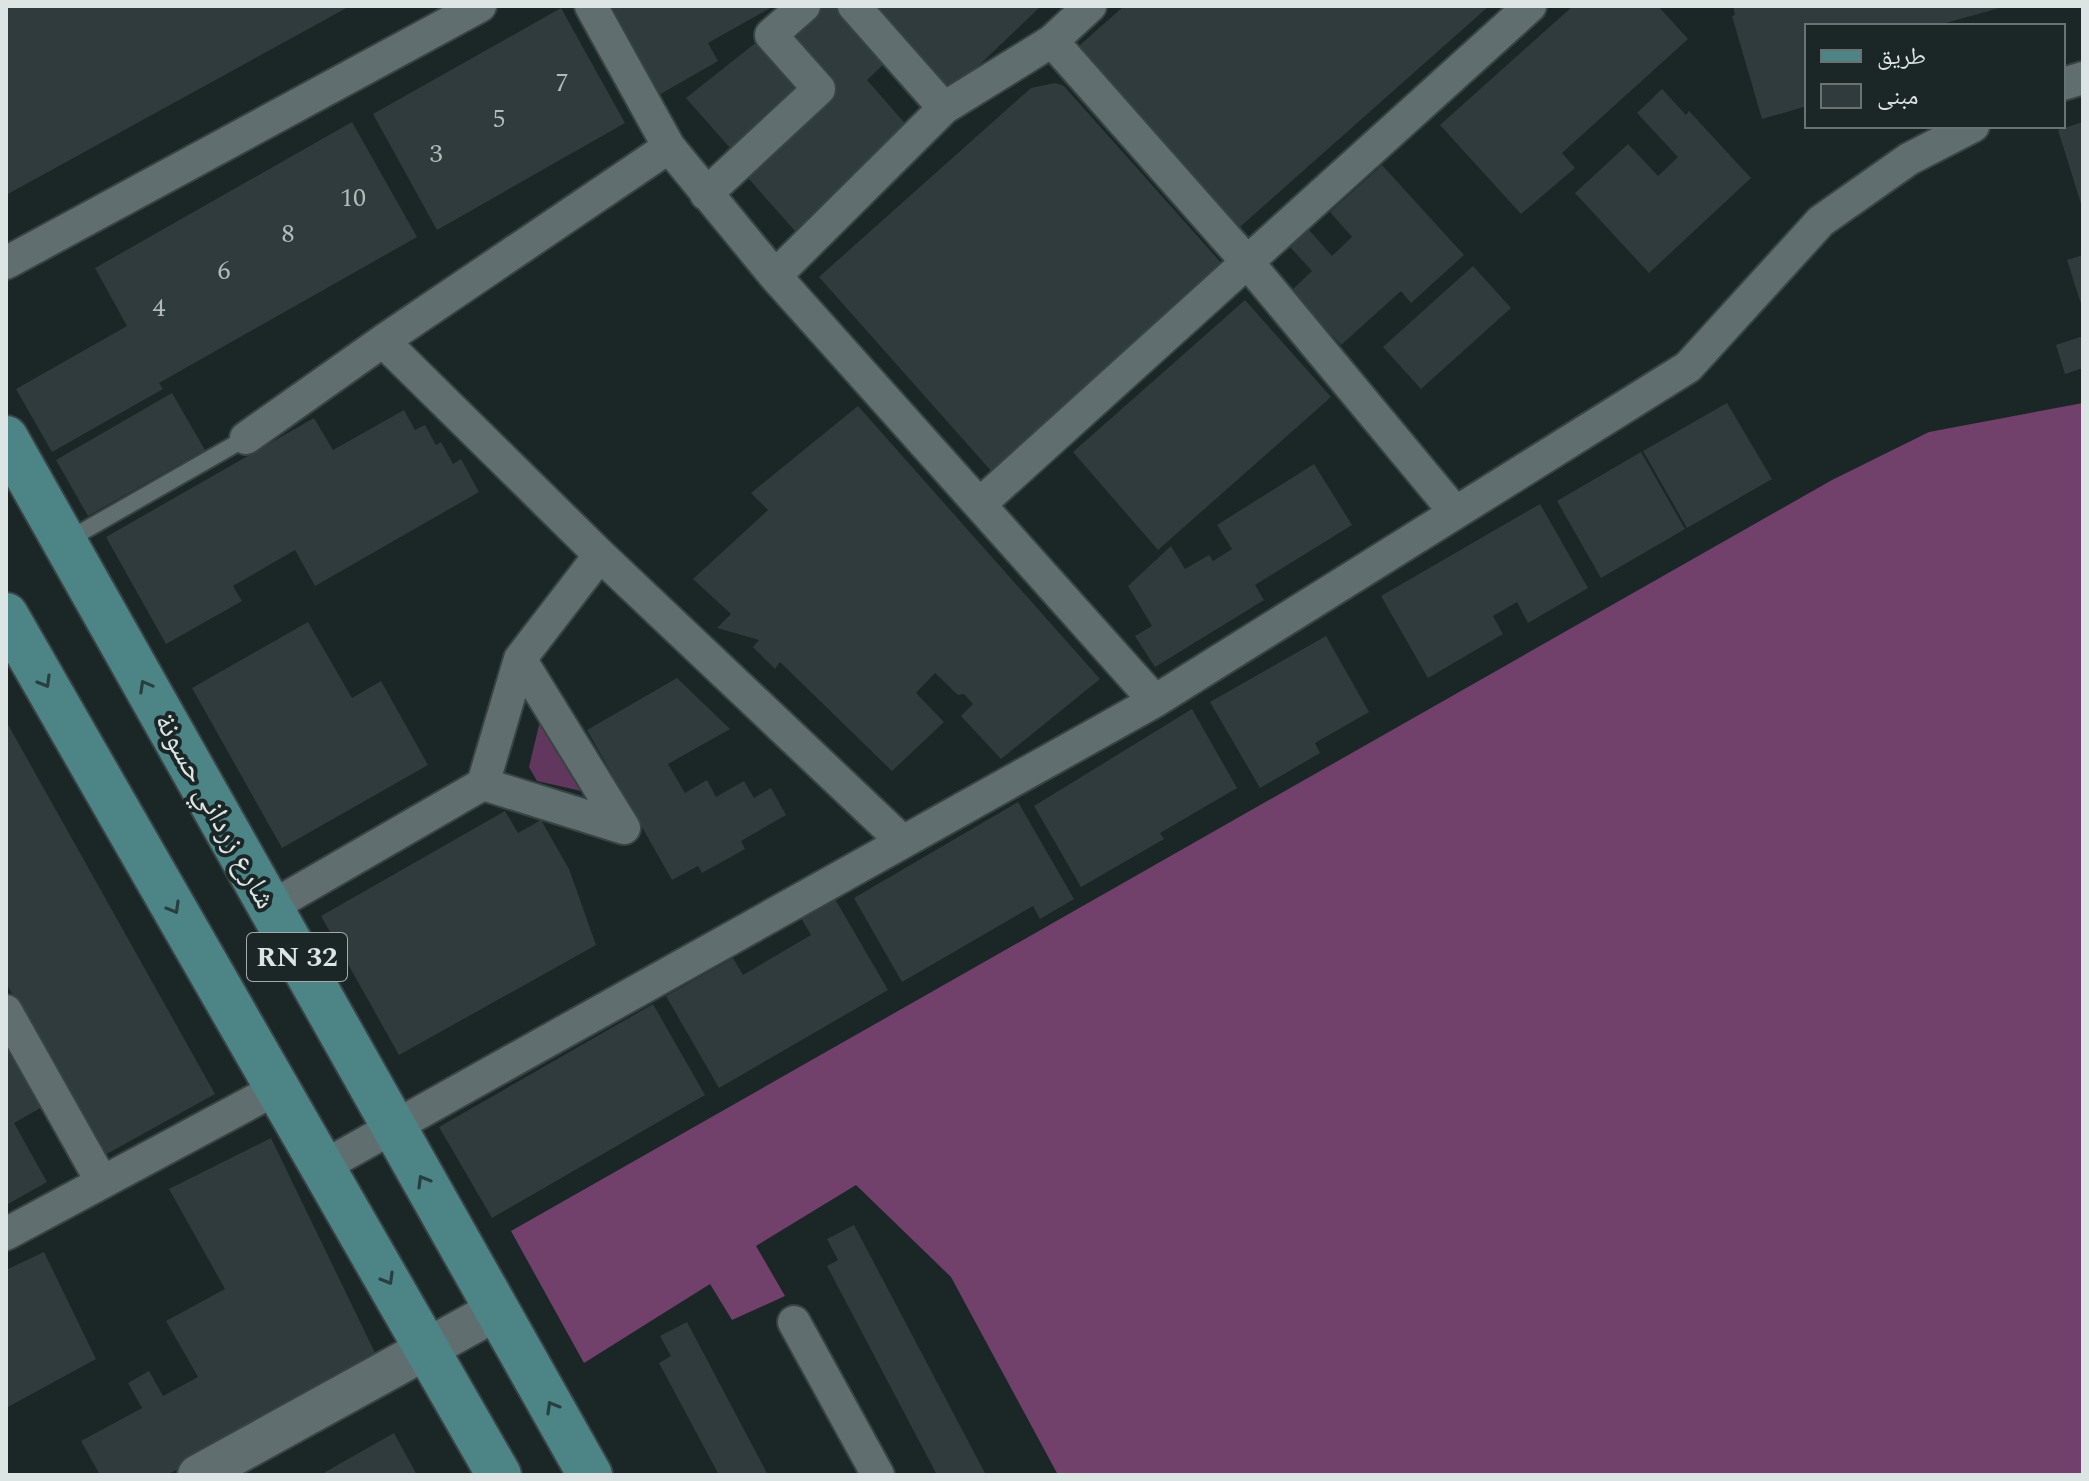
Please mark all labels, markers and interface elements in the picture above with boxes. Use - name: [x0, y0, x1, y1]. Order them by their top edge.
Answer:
- legend: [1805, 24, 2065, 128]
- text: طريق: [1877, 39, 1926, 75]
- house number: 7: [555, 63, 569, 103]
- text: مبنى: [1877, 79, 1918, 115]
- house number: 5: [492, 99, 506, 139]
- house number: 3: [429, 134, 443, 174]
- house number: 10: [340, 178, 366, 218]
- house number: 8: [281, 214, 295, 254]
- house number: 6: [217, 251, 231, 291]
- house number: 4: [152, 288, 166, 328]
- one-way arrow: [35, 673, 51, 688]
- one-way arrow: [139, 680, 154, 694]
- street label: شارع زرداني حسونة: [142, 704, 288, 918]
- one-way arrow: [164, 899, 180, 914]
- road number: RN 32: [247, 933, 347, 981]
- one-way arrow: [418, 1175, 433, 1189]
- one-way arrow: [378, 1270, 394, 1284]
- one-way arrow: [546, 1401, 562, 1416]

